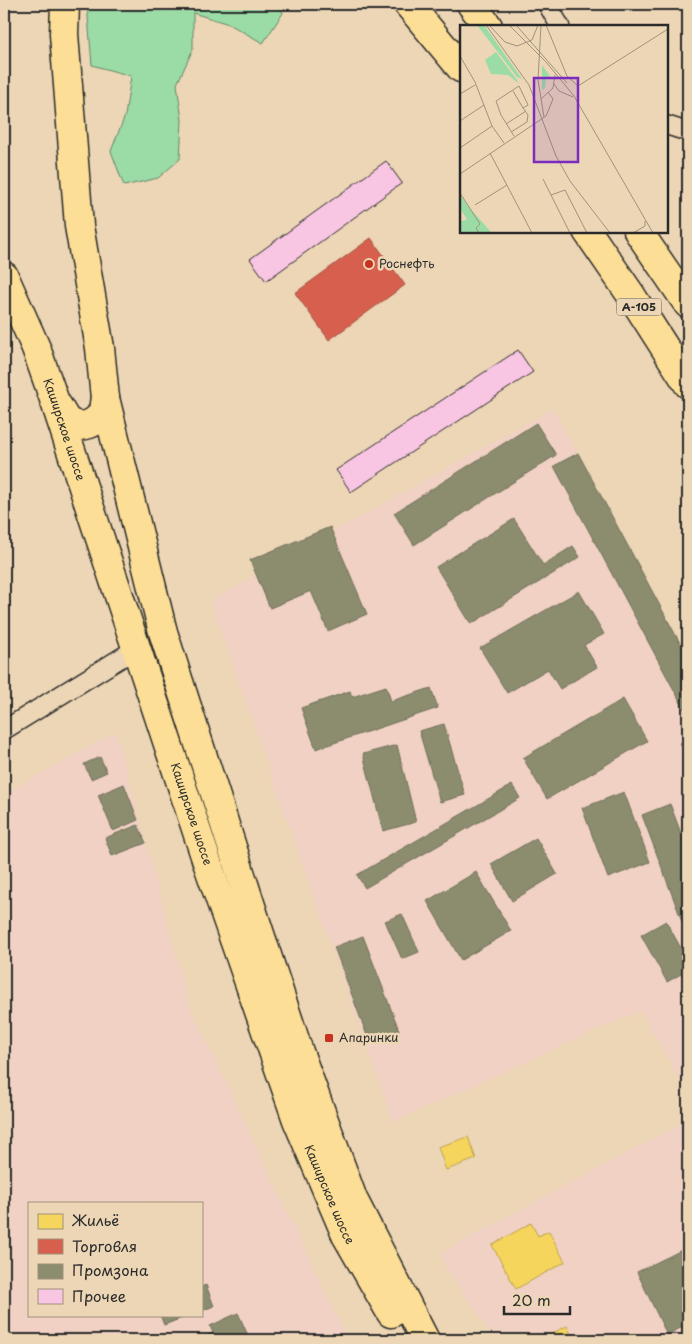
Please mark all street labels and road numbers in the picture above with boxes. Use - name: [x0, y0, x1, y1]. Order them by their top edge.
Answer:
- road number: А-105: [616, 298, 662, 316]
- street label: Каширское шоссе: [39, 376, 90, 483]
- street label: Каширское шоссе: [167, 760, 217, 867]
- street label: Каширское шоссе: [301, 1142, 360, 1247]

